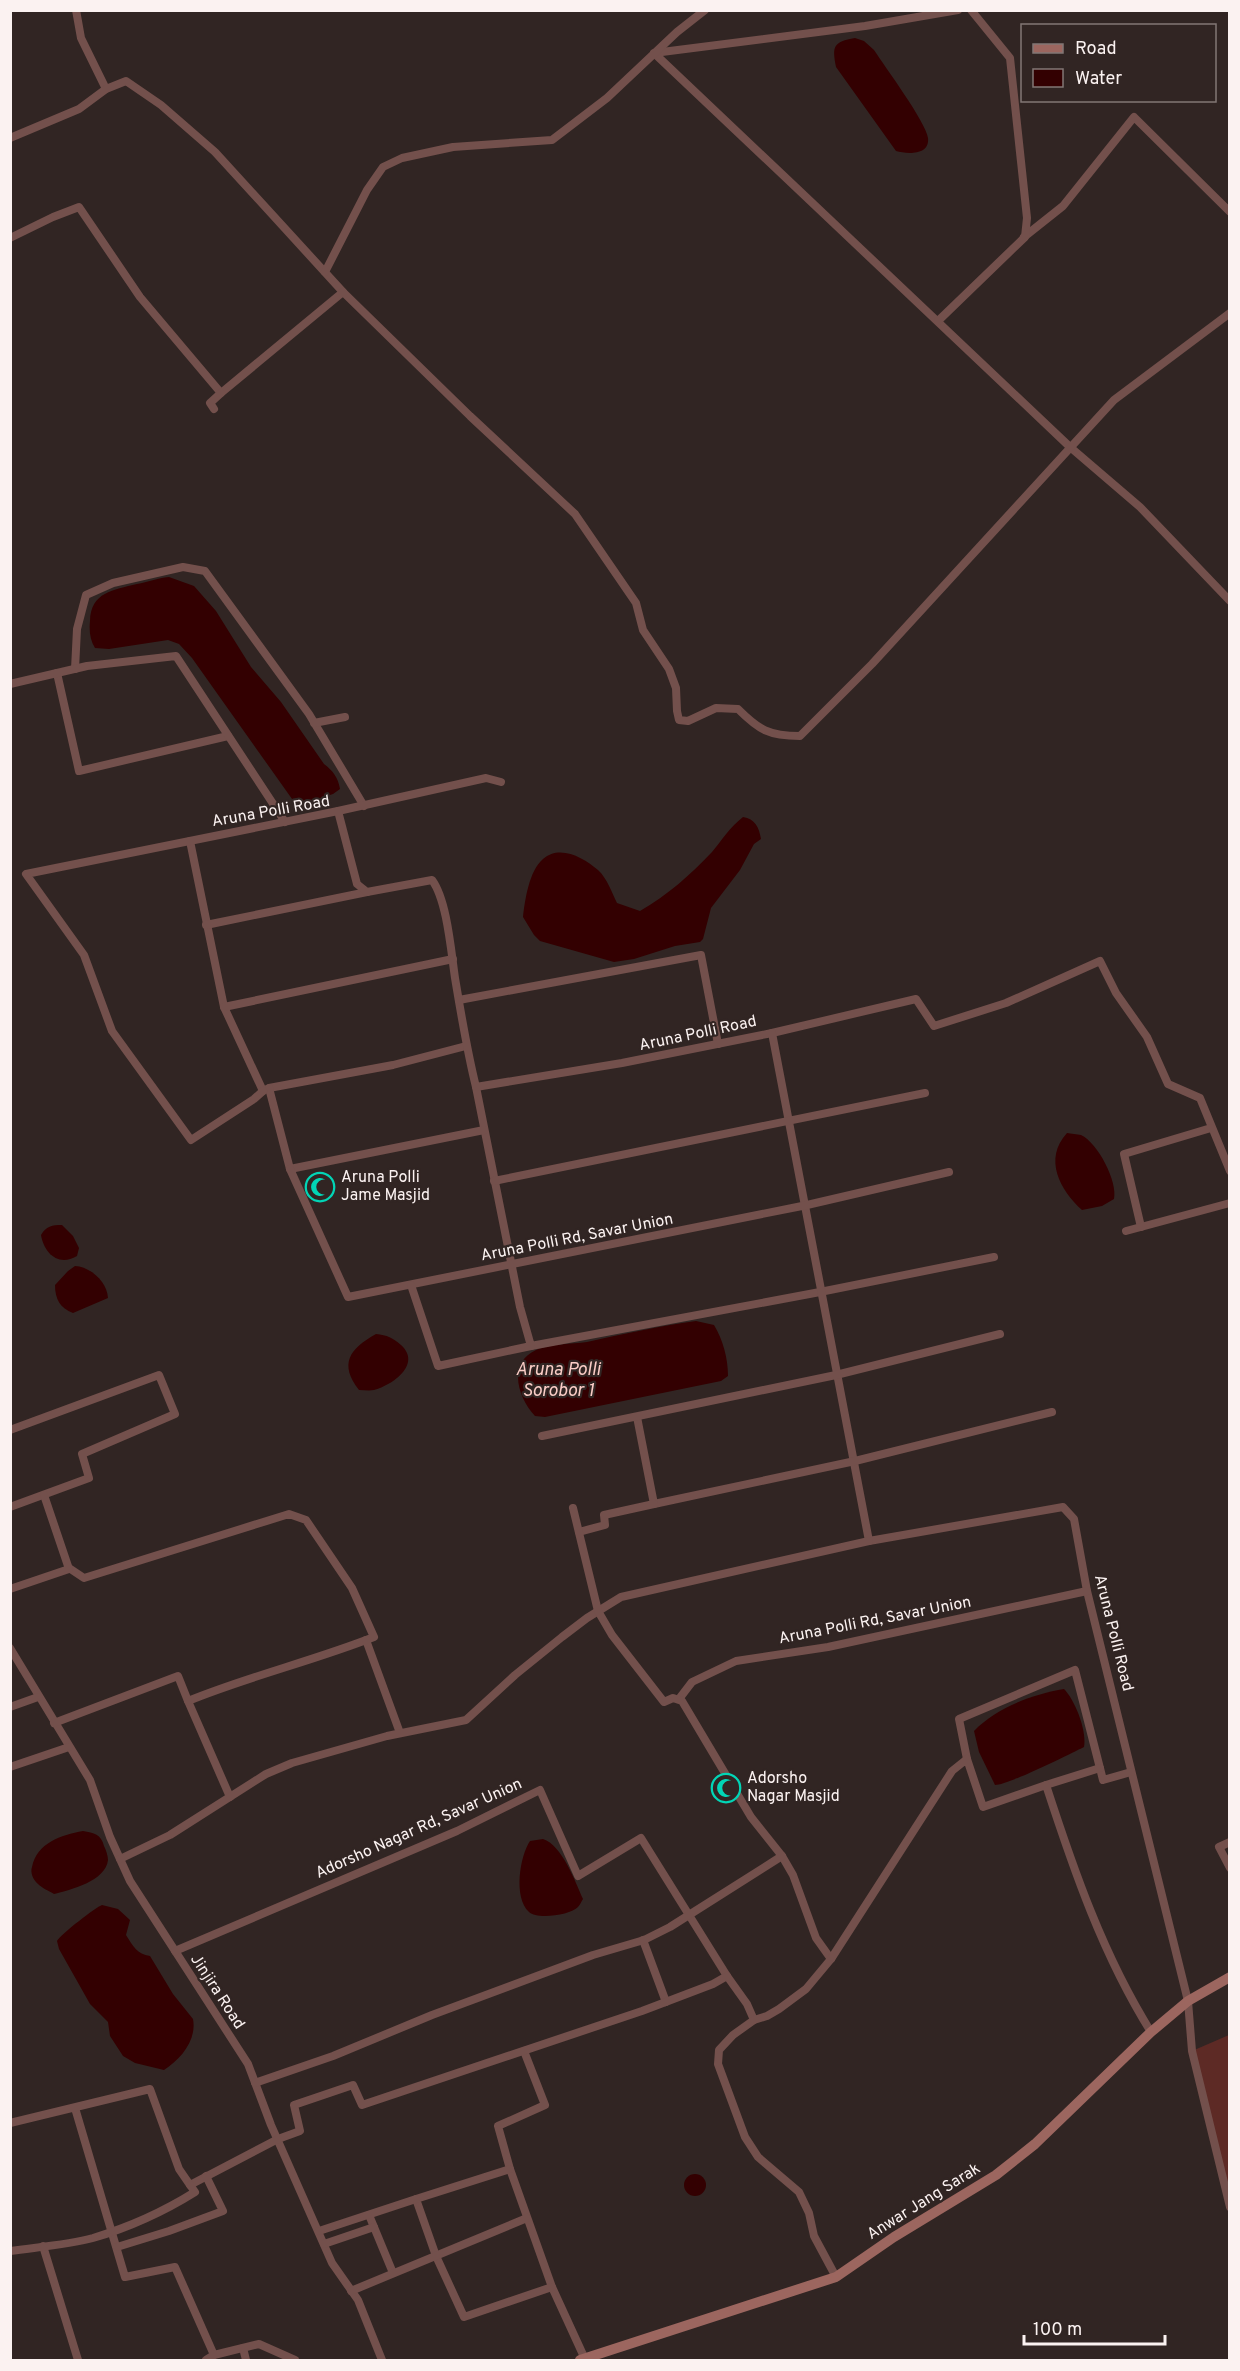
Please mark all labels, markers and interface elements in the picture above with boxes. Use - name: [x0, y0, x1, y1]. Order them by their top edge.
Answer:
- legend: [1021, 24, 1216, 102]
- text: Road: [1075, 38, 1117, 61]
- text: Water: [1075, 68, 1122, 91]
- street label: Aruna Polli Road: [210, 792, 332, 832]
- street label: Aruna Polli Road: [637, 1012, 759, 1056]
- place label: Aruna Polli Jame Masjid: [341, 1168, 430, 1206]
- mosque icon: Aruna Polli Jame Masjid: [304, 1171, 336, 1203]
- street label: Aruna Polli Rd, Savar Union: [479, 1210, 675, 1266]
- water label: Aruna Polli Sorobor 1: [516, 1359, 602, 1403]
- street label: Aruna Polli Road: [1089, 1573, 1137, 1693]
- street label: Aruna Polli Rd, Savar Union: [777, 1593, 973, 1649]
- place label: Adorsho Nagar Masjid: [747, 1769, 840, 1807]
- mosque icon: Adorsho Nagar Masjid: [710, 1772, 742, 1804]
- street label: Adorsho Nagar Rd, Savar Union: [312, 1774, 526, 1884]
- street label: Jinjira Road: [185, 1951, 249, 2033]
- street label: Anwar Jang Sarak: [864, 2159, 984, 2245]
- scale bar: [1024, 2308, 1165, 2346]
- text: 100 m: [1033, 2319, 1082, 2342]

